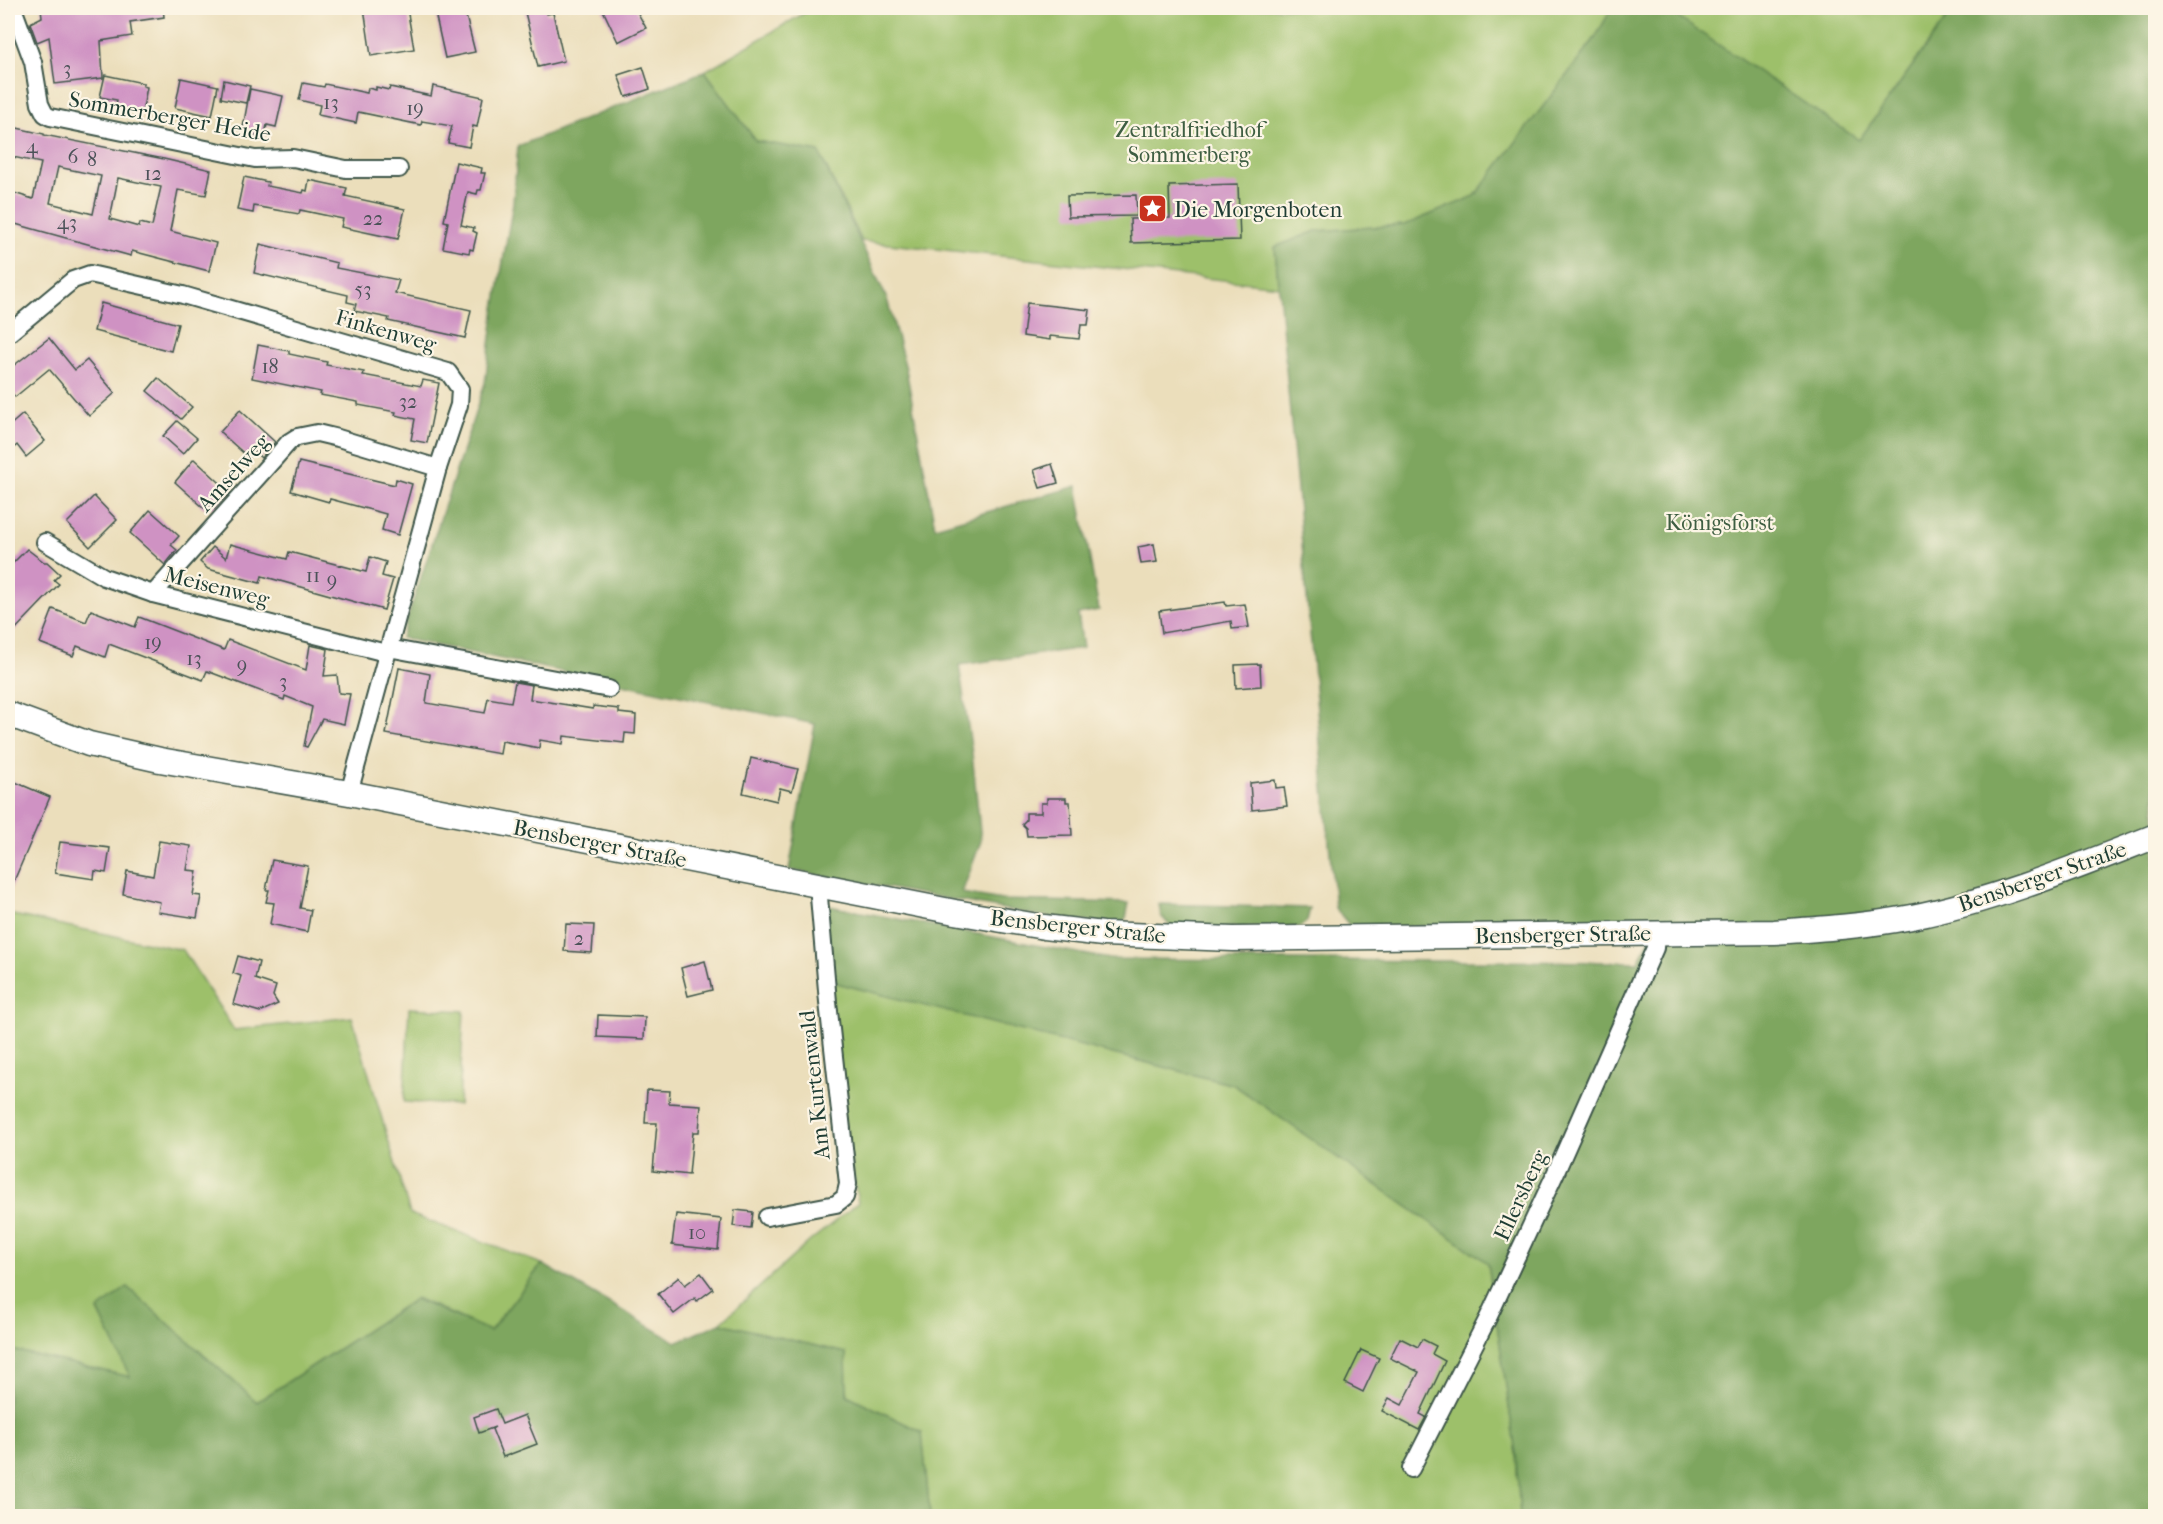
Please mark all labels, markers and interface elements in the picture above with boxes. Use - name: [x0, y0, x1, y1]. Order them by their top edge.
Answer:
- house number: 3: [63, 57, 71, 80]
- street label: Sommerberger Heide: [67, 86, 273, 148]
- house number: 13: [323, 91, 339, 114]
- house number: 19: [406, 97, 424, 120]
- park label: Zentralfriedhof Sommerberg: [1115, 117, 1268, 168]
- house number: 4: [26, 135, 39, 158]
- house number: 6: [68, 145, 79, 168]
- house number: 8: [87, 148, 97, 171]
- house number: 12: [144, 162, 162, 185]
- place icon: Die Morgenboten: [1137, 193, 1169, 225]
- place label: Die Morgenboten: [1174, 197, 1342, 223]
- house number: 22: [363, 207, 383, 230]
- house number: 43: [57, 211, 77, 234]
- house number: 53: [355, 278, 371, 301]
- street label: Finkenweg: [332, 304, 439, 358]
- house number: 18: [261, 355, 279, 378]
- house number: 32: [399, 390, 417, 413]
- street label: Amselweg: [191, 428, 276, 518]
- park label: Königsforst: [1666, 510, 1775, 536]
- street label: Meisenweg: [162, 561, 272, 613]
- house number: 11: [306, 564, 320, 587]
- house number: 9: [327, 569, 337, 592]
- house number: 19: [144, 631, 162, 654]
- house number: 13: [186, 647, 202, 670]
- house number: 9: [237, 654, 247, 677]
- house number: 3: [279, 670, 287, 693]
- street label: Bensberger Straße: [511, 814, 689, 874]
- street label: Bensberger Straße: [1955, 836, 2130, 918]
- street label: Bensberger Straße: [989, 905, 1167, 949]
- street label: Bensberger Straße: [1475, 920, 1651, 950]
- house number: 2: [574, 927, 584, 950]
- street label: Am Kurtenwald: [794, 1008, 836, 1162]
- street label: Ellersberg: [1489, 1146, 1553, 1245]
- house number: 10: [688, 1221, 706, 1244]

